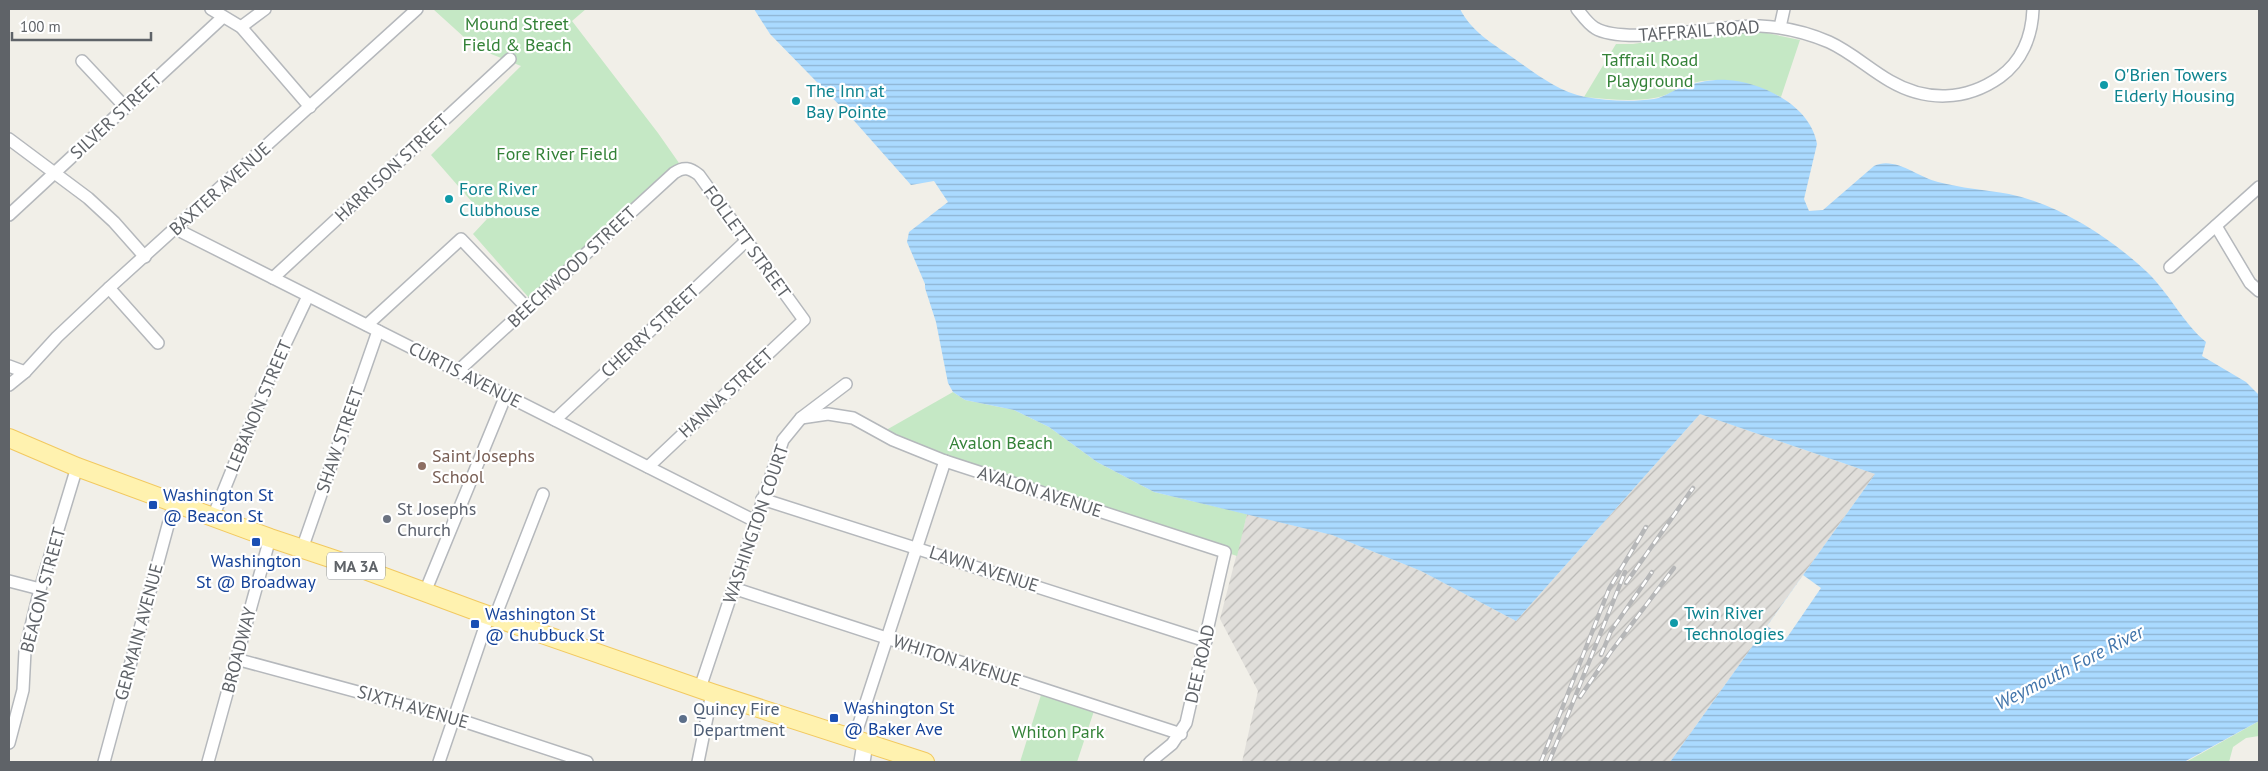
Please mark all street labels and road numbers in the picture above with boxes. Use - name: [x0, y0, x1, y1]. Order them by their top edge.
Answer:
- street label: TAFFRAIL ROAD: [1638, 15, 1760, 46]
- street label: SILVER STREET: [65, 67, 166, 164]
- street label: HARRISON STREET: [330, 109, 453, 226]
- street label: BAXTER AVENUE: [164, 137, 275, 240]
- street label: FOLLETT STREET: [699, 181, 796, 303]
- street label: BEECHWOOD STREET: [503, 201, 641, 332]
- street label: CHERRY STREET: [596, 279, 704, 382]
- street label: LEBANON STREET: [220, 336, 297, 475]
- street label: CURTIS AVENUE: [405, 336, 526, 413]
- street label: HANNA STREET: [674, 343, 778, 442]
- street label: SHAW STREET: [311, 384, 368, 496]
- street label: WASHINGTON COURT: [718, 441, 794, 606]
- street label: AVALON AVENUE: [975, 461, 1105, 522]
- street label: BEACON STREET: [15, 525, 70, 655]
- street label: LAWN AVENUE: [926, 540, 1042, 597]
- road number: MA 3A: [327, 552, 385, 580]
- street label: GERMAIN AVENUE: [109, 561, 168, 703]
- street label: BROADWAY: [216, 604, 261, 695]
- street label: DEE ROAD: [1179, 622, 1220, 705]
- street label: WHITON AVENUE: [890, 629, 1024, 692]
- street label: SIXTH AVENUE: [355, 680, 471, 733]

